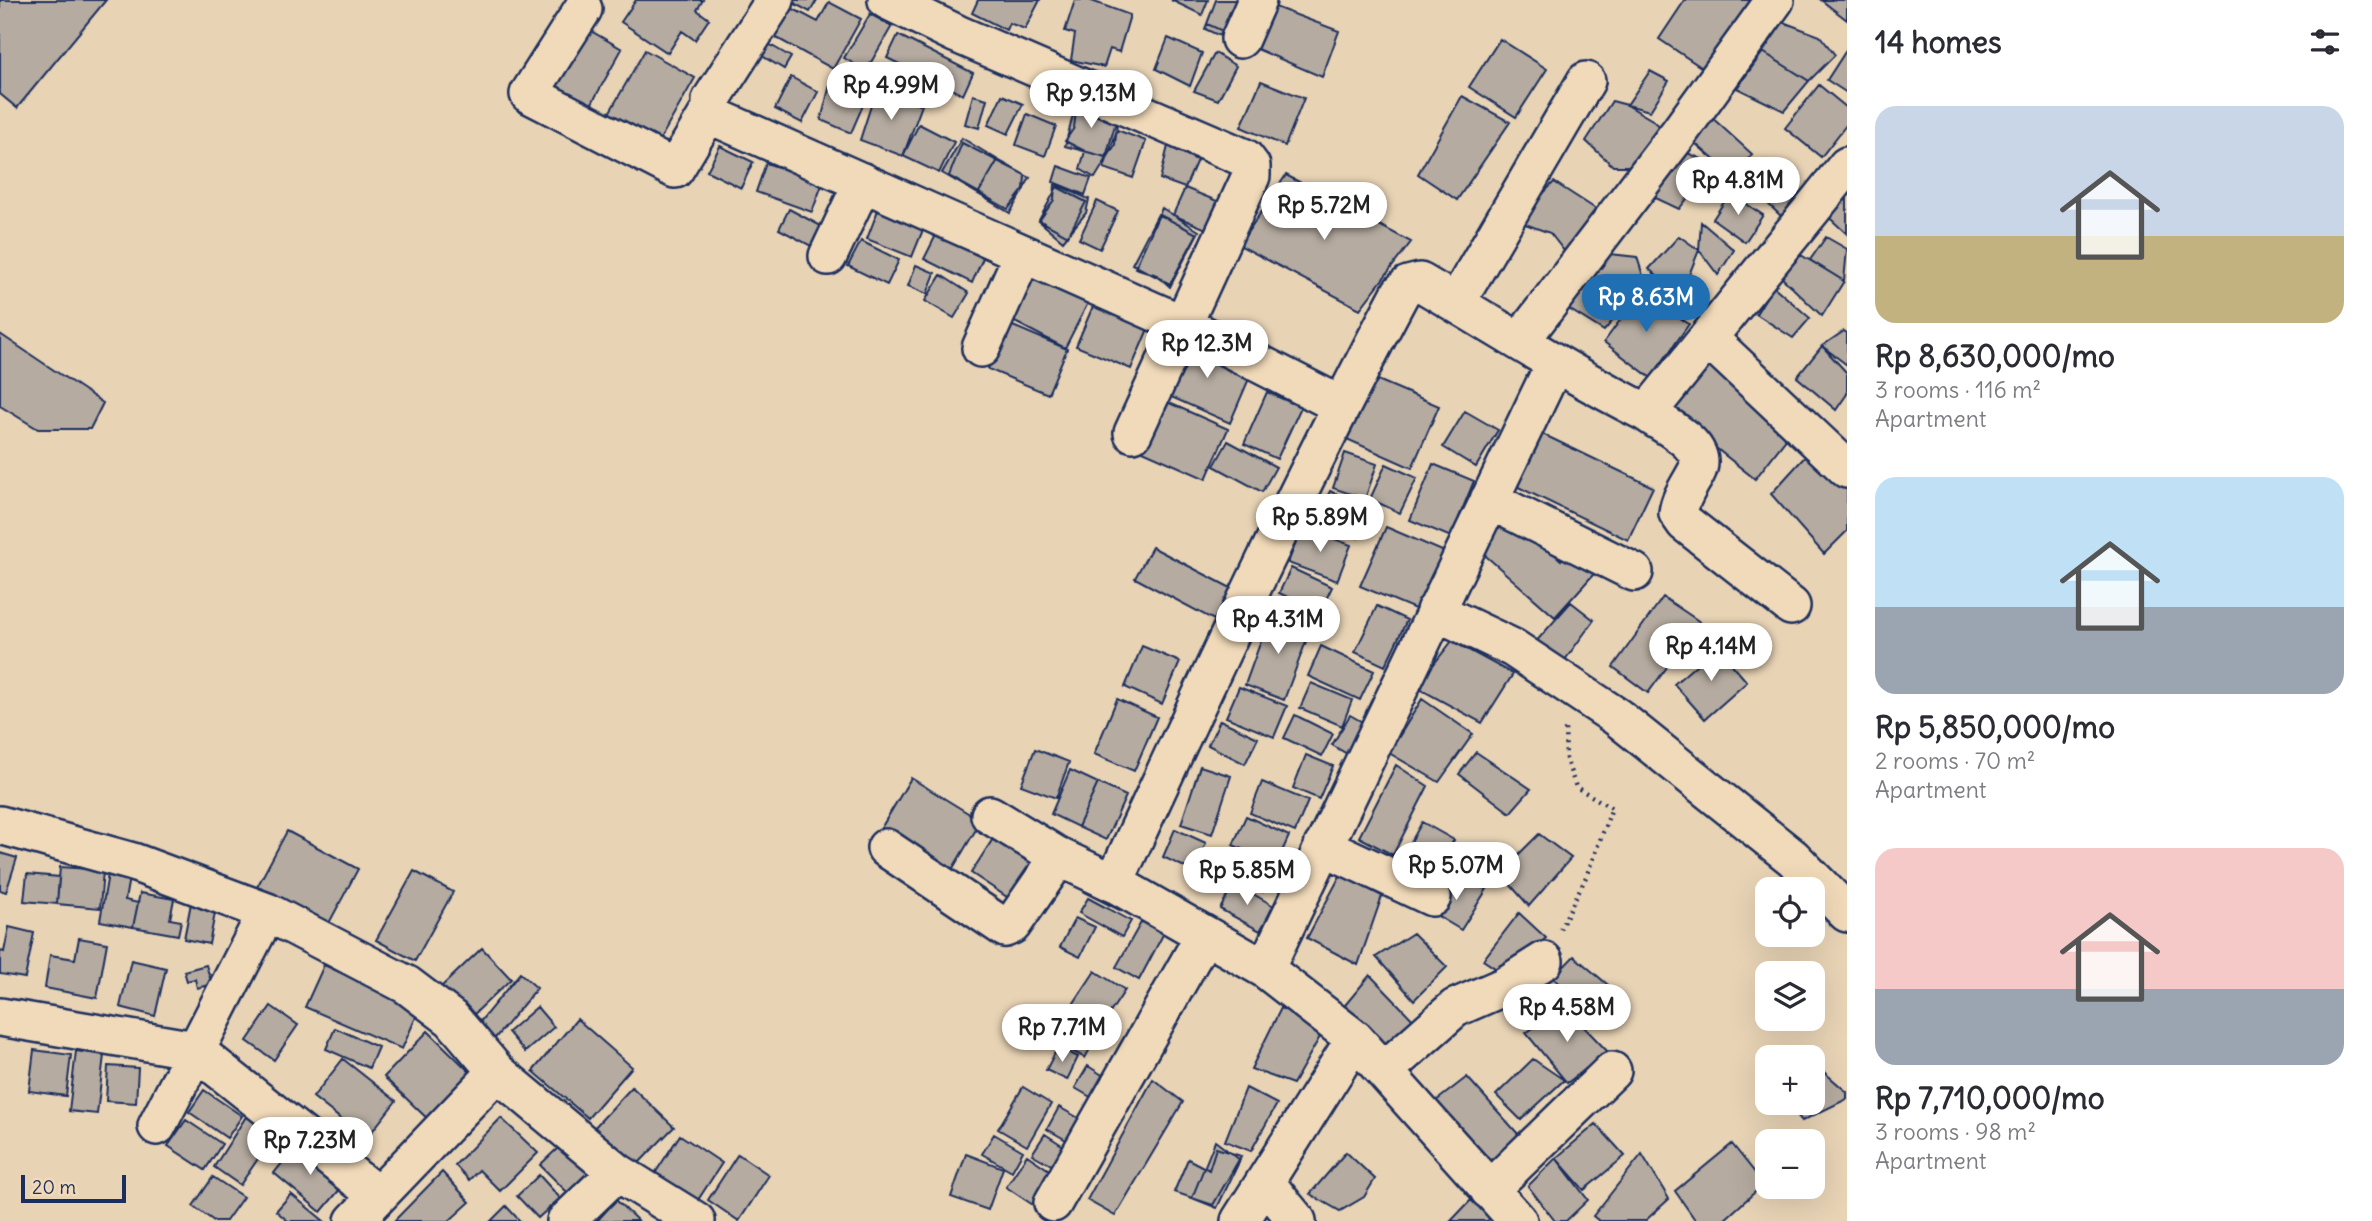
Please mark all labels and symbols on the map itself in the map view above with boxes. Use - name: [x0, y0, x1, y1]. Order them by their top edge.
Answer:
- pin: Rp 4.99M: [819, 62, 963, 122]
- pin: Rp 9.13M: [1019, 71, 1163, 130]
- pin: Rp 4.81M: [1666, 158, 1810, 217]
- pin: Rp 5.72M: [1252, 182, 1396, 242]
- pin: Rp 8.63M: [1574, 274, 1718, 334]
- pin: Rp 12.3M: [1135, 320, 1279, 380]
- pin: Rp 5.89M: [1248, 494, 1392, 554]
- pin: Rp 4.31M: [1206, 596, 1350, 656]
- pin: Rp 4.14M: [1639, 624, 1783, 683]
- pin: Rp 5.07M: [1384, 842, 1528, 902]
- pin: Rp 5.85M: [1175, 848, 1319, 907]
- pin: Rp 4.58M: [1495, 984, 1639, 1044]
- pin: Rp 7.71M: [990, 1004, 1134, 1064]
- pin: Rp 7.23M: [238, 1118, 382, 1177]
- scale bar: [21, 1172, 126, 1204]

